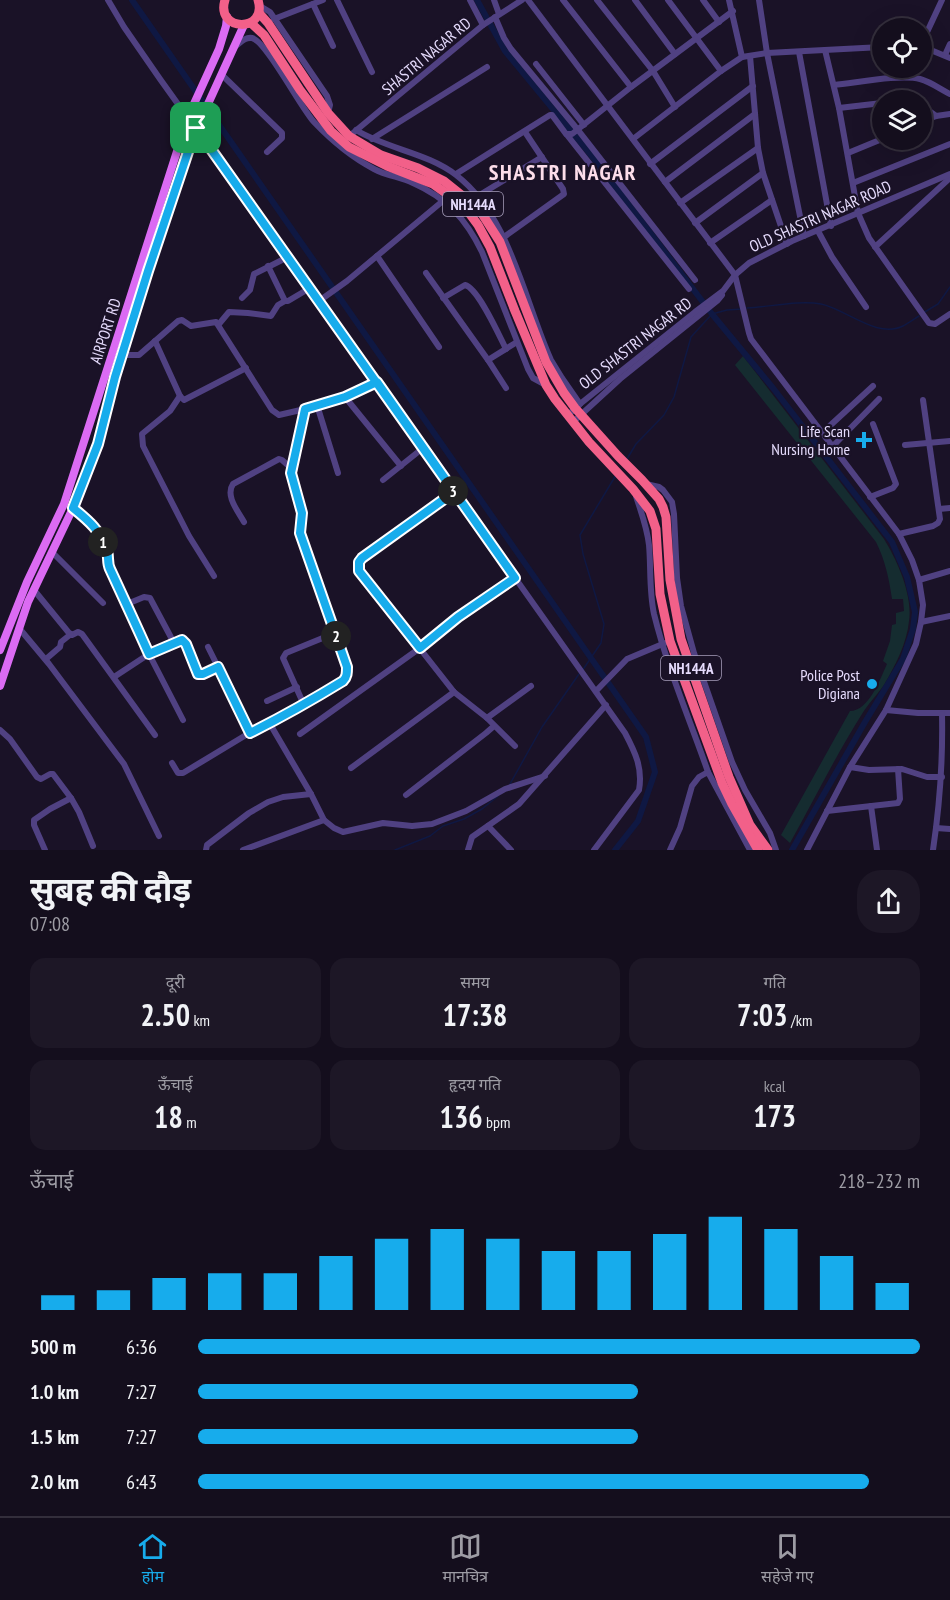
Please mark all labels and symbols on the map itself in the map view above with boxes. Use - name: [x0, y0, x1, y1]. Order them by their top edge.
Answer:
- street label: SHASTRI NAGAR RD: [377, 13, 475, 99]
- pin: [170, 102, 221, 153]
- district label: SHASTRI NAGAR: [489, 158, 637, 186]
- street label: OLD SHASTRI NAGAR ROAD: [746, 176, 894, 256]
- road number: NH144A: [443, 192, 503, 216]
- street label: OLD SHASTRI NAGAR RD: [575, 293, 695, 393]
- street label: AIRPORT RD: [85, 296, 125, 366]
- place label: Life Scan Nursing Home: [771, 421, 850, 459]
- marker: Life Scan Nursing Home: [855, 431, 873, 449]
- pin: 3: [438, 476, 468, 506]
- pin: 1: [88, 527, 118, 557]
- pin: 2: [321, 621, 351, 651]
- road number: NH144A: [661, 656, 721, 680]
- place label: Police Post Digiana: [800, 665, 861, 703]
- marker: Police Post Digiana: [865, 677, 879, 691]

